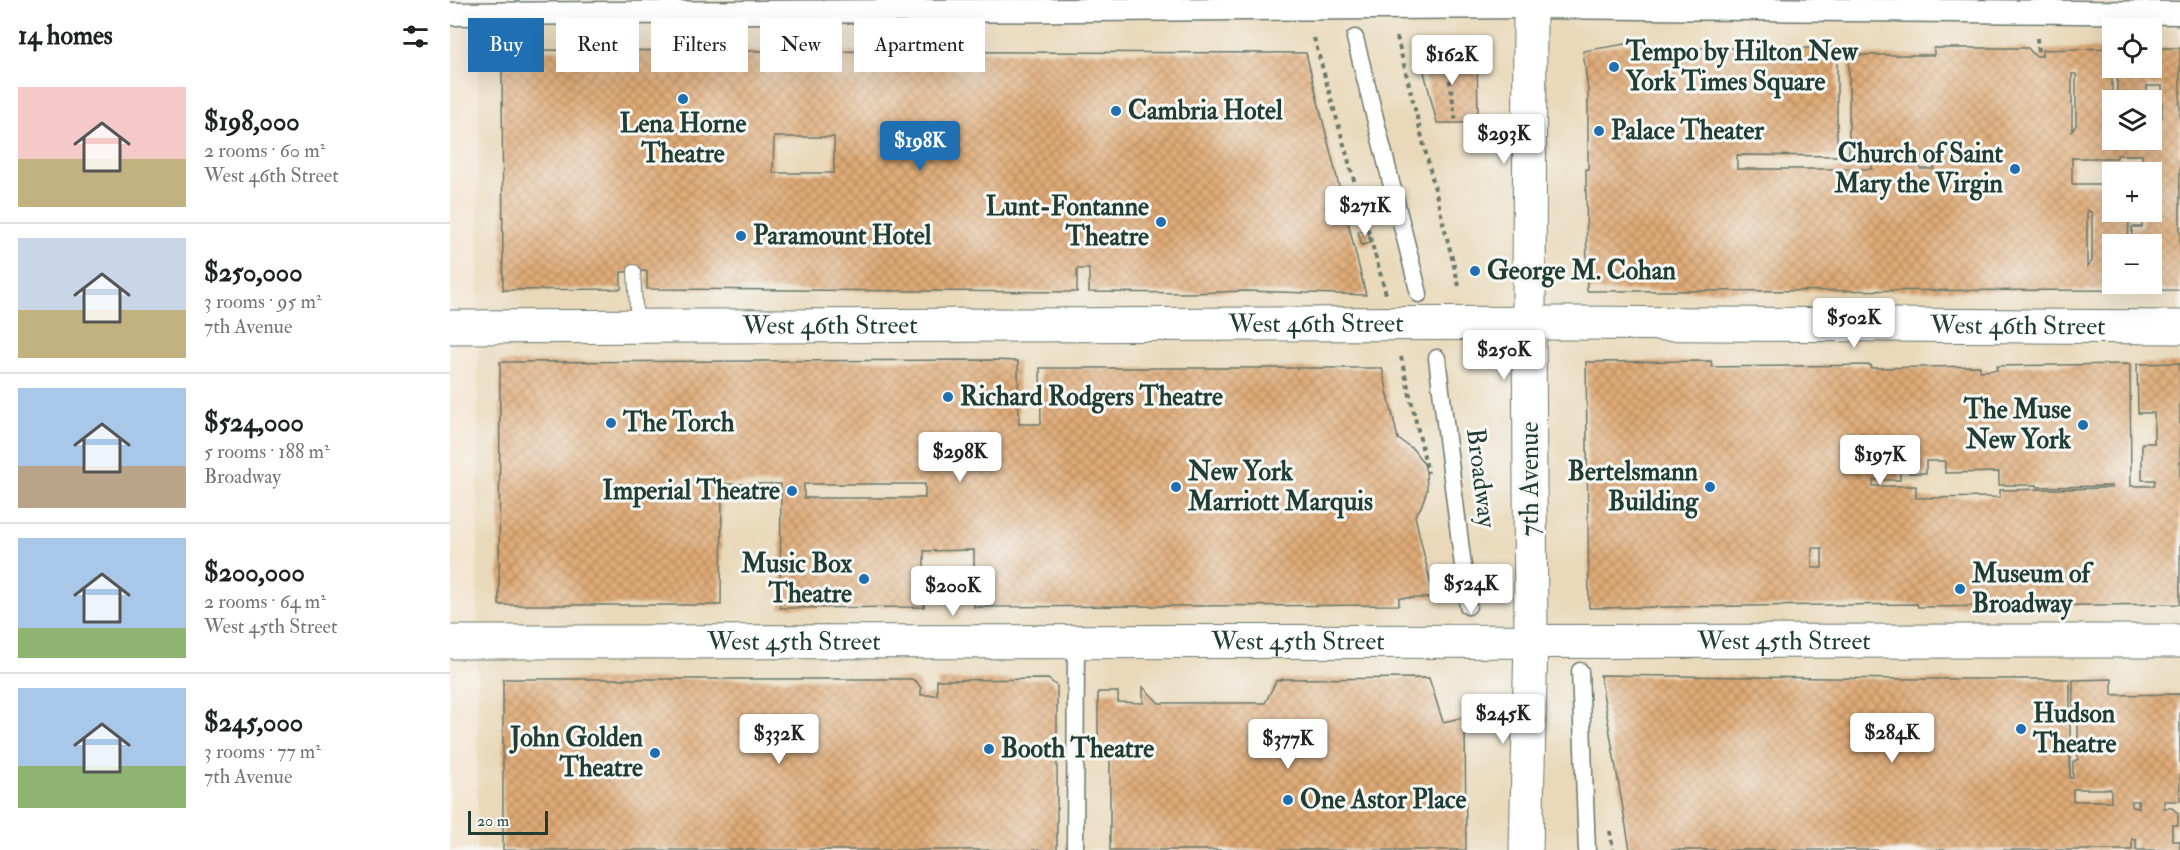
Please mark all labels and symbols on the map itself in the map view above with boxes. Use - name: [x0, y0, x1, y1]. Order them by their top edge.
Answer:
- pin: $162K: [1410, 35, 1494, 86]
- place label: Tempo by Hilton New York Times Square: [1625, 36, 1859, 99]
- marker: Tempo by Hilton New York Times Square: [1607, 60, 1621, 74]
- marker: Lena Horne Theatre: [676, 92, 690, 106]
- place label: Cambria Hotel: [1128, 95, 1283, 127]
- marker: Cambria Hotel: [1109, 104, 1123, 118]
- place label: Lena Horne Theatre: [620, 108, 746, 170]
- pin: $293K: [1462, 114, 1546, 165]
- place label: Palace Theater: [1611, 115, 1764, 147]
- pin: $198K: [878, 121, 962, 172]
- marker: Palace Theater: [1592, 124, 1606, 138]
- place label: Church of Saint Mary the Virgin: [1833, 138, 2004, 201]
- marker: Church of Saint Mary the Virgin: [2008, 162, 2022, 176]
- pin: $271K: [1323, 186, 1407, 237]
- place label: Lunt-Fontanne Theatre: [986, 191, 1149, 253]
- marker: Lunt-Fontanne Theatre: [1154, 215, 1168, 229]
- place label: Paramount Hotel: [753, 220, 932, 252]
- marker: Paramount Hotel: [734, 229, 748, 243]
- place label: George M. Cohan: [1487, 255, 1676, 288]
- marker: George M. Cohan: [1468, 264, 1482, 278]
- pin: $502K: [1812, 298, 1896, 349]
- street label: West 46th Street: [1227, 308, 1404, 340]
- street label: West 46th Street: [741, 309, 918, 342]
- street label: West 46th Street: [1929, 309, 2106, 343]
- pin: $250K: [1462, 330, 1546, 381]
- place label: Richard Rodgers Theatre: [960, 381, 1223, 414]
- marker: Richard Rodgers Theatre: [941, 390, 955, 404]
- place label: The Muse New York: [1963, 394, 2072, 456]
- place label: The Torch: [622, 407, 735, 439]
- marker: The Torch: [604, 416, 618, 430]
- marker: The Muse New York: [2076, 418, 2090, 432]
- street label: 7th Avenue: [1514, 422, 1546, 536]
- street label: Broadway: [1459, 426, 1503, 530]
- pin: $298K: [918, 432, 1002, 483]
- pin: $197K: [1838, 435, 1922, 486]
- place label: New York Marriott Marquis: [1187, 456, 1373, 519]
- place label: Bertelsmann Building: [1568, 456, 1699, 519]
- place label: Imperial Theatre: [603, 475, 780, 508]
- marker: New York Marriott Marquis: [1169, 480, 1183, 494]
- marker: Bertelsmann Building: [1703, 480, 1717, 494]
- marker: Imperial Theatre: [785, 484, 799, 498]
- place label: Music Box Theatre: [740, 548, 852, 610]
- place label: Museum of Broadway: [1971, 558, 2095, 621]
- pin: $524K: [1429, 564, 1513, 615]
- pin: $200K: [911, 566, 995, 617]
- marker: Music Box Theatre: [857, 572, 871, 586]
- marker: Museum of Broadway: [1953, 582, 1967, 596]
- street label: West 45th Street: [1210, 625, 1385, 658]
- street label: West 45th Street: [1696, 625, 1871, 657]
- street label: West 45th Street: [706, 626, 881, 658]
- pin: $245K: [1461, 694, 1545, 745]
- place label: Hudson Theatre: [2032, 698, 2117, 760]
- pin: $284K: [1850, 713, 1934, 764]
- pin: $332K: [737, 714, 821, 765]
- pin: $377K: [1246, 719, 1330, 770]
- place label: John Golden Theatre: [508, 722, 644, 784]
- marker: Hudson Theatre: [2014, 722, 2028, 736]
- place label: Booth Theatre: [1001, 733, 1154, 765]
- marker: Booth Theatre: [982, 742, 996, 756]
- marker: John Golden Theatre: [648, 746, 662, 760]
- place label: One Astor Place: [1300, 784, 1466, 816]
- marker: One Astor Place: [1281, 793, 1295, 807]
- scale bar: [468, 808, 548, 836]

